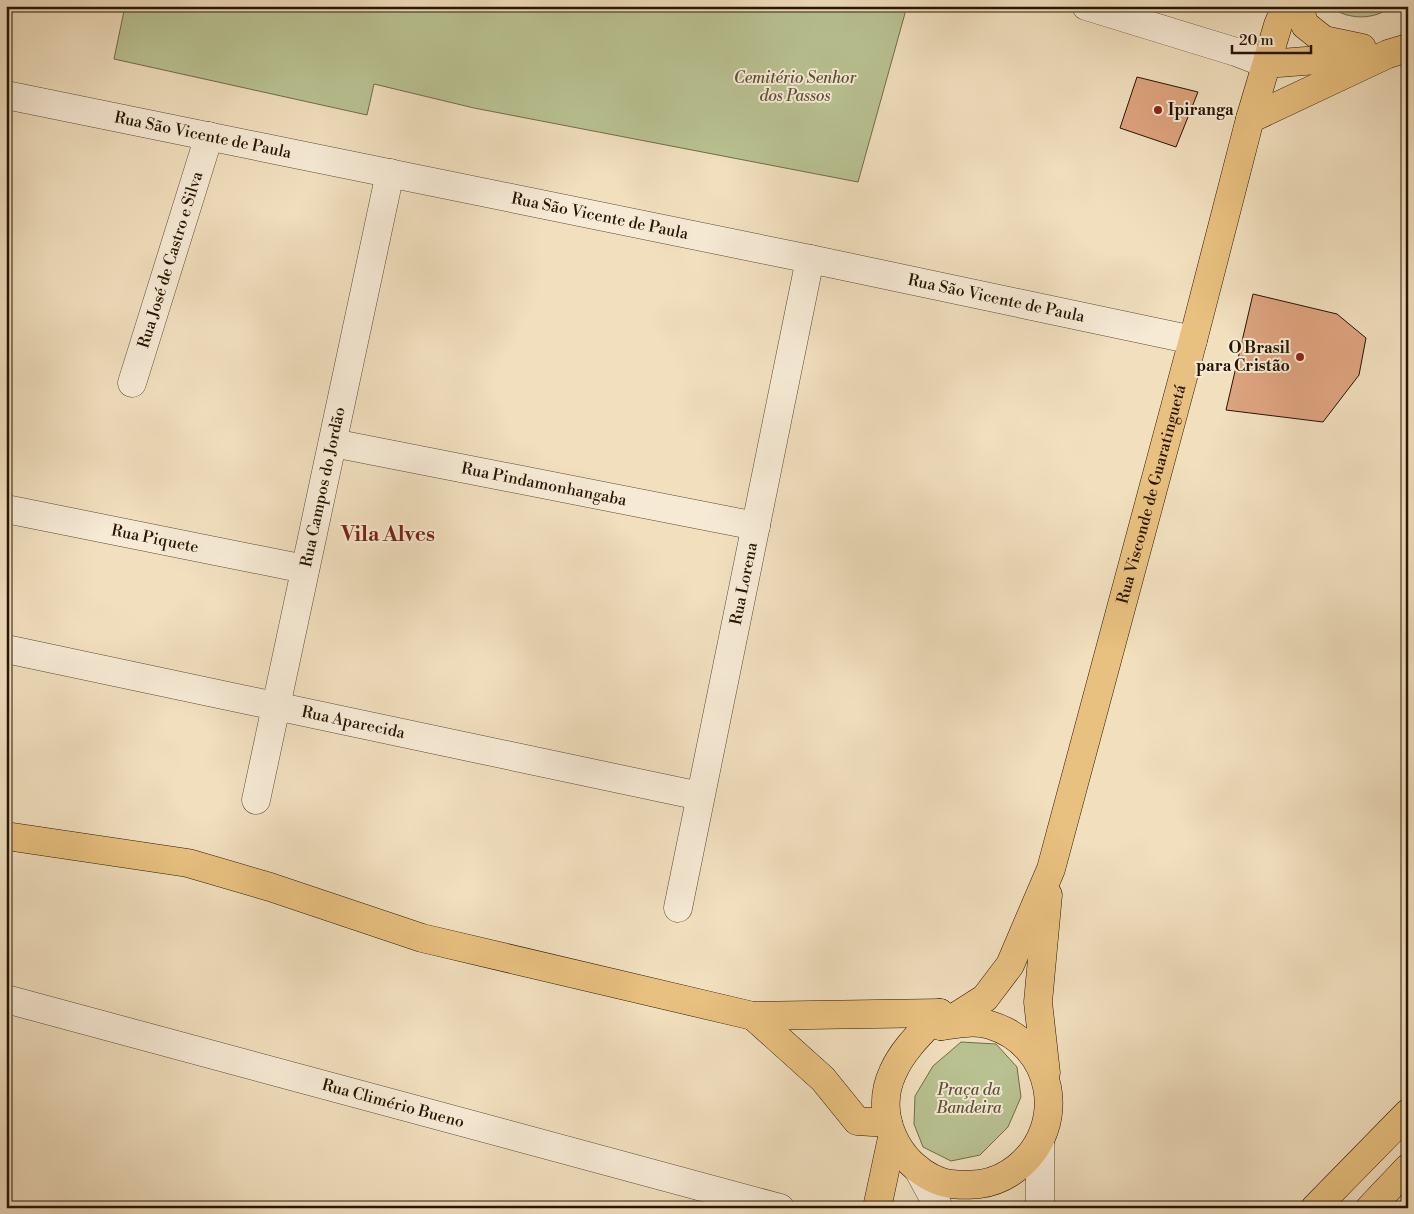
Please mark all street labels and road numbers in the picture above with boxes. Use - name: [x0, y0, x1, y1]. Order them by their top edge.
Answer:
- street label: Rua São Vicente de Paula: [113, 107, 294, 163]
- street label: Rua José de Castro e Silva: [133, 168, 208, 351]
- street label: Rua São Vicente de Paula: [509, 188, 691, 244]
- street label: Rua São Vicente de Paula: [906, 270, 1087, 327]
- street label: Rua Visconde de Guaratinguetá: [1113, 382, 1191, 606]
- street label: Rua Campos do Jordão: [296, 405, 350, 569]
- street label: Rua Pindamonhangaba: [460, 458, 629, 511]
- street label: Rua Piquete: [110, 520, 200, 557]
- street label: Rua Lorena: [726, 540, 762, 627]
- street label: Rua Aparecida: [300, 702, 408, 743]
- street label: Rua Climério Bueno: [320, 1075, 466, 1132]

